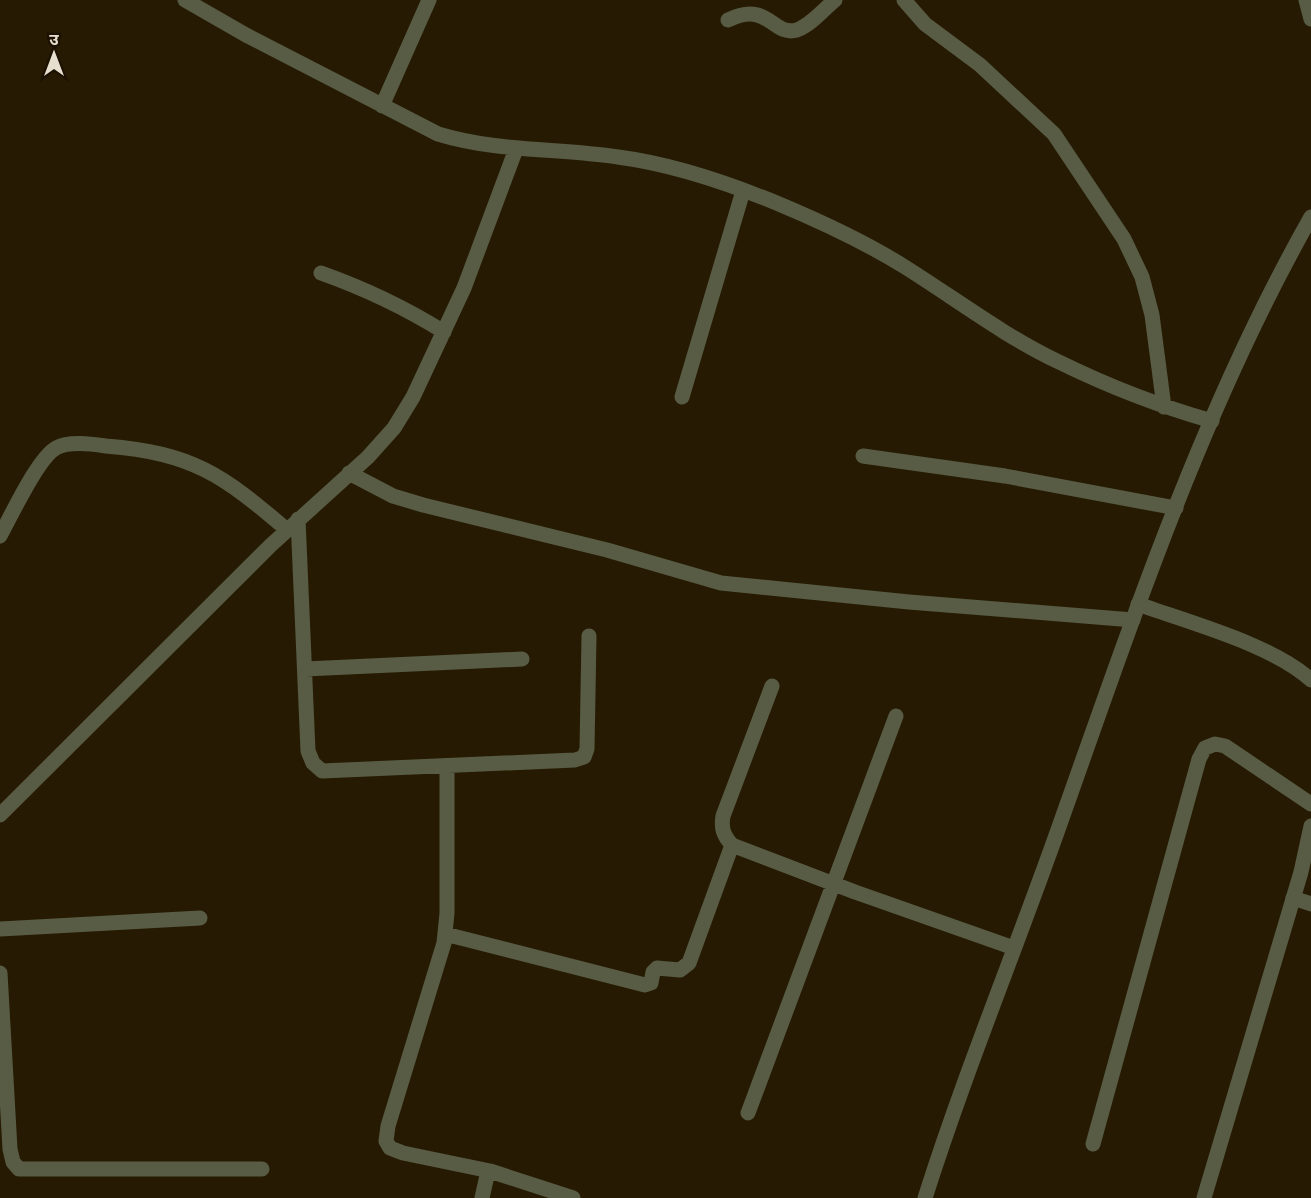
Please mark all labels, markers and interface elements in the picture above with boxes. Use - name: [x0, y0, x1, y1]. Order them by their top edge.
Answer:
- north arrow: [24, 24, 84, 84]
- text: उ: [49, 29, 59, 48]

